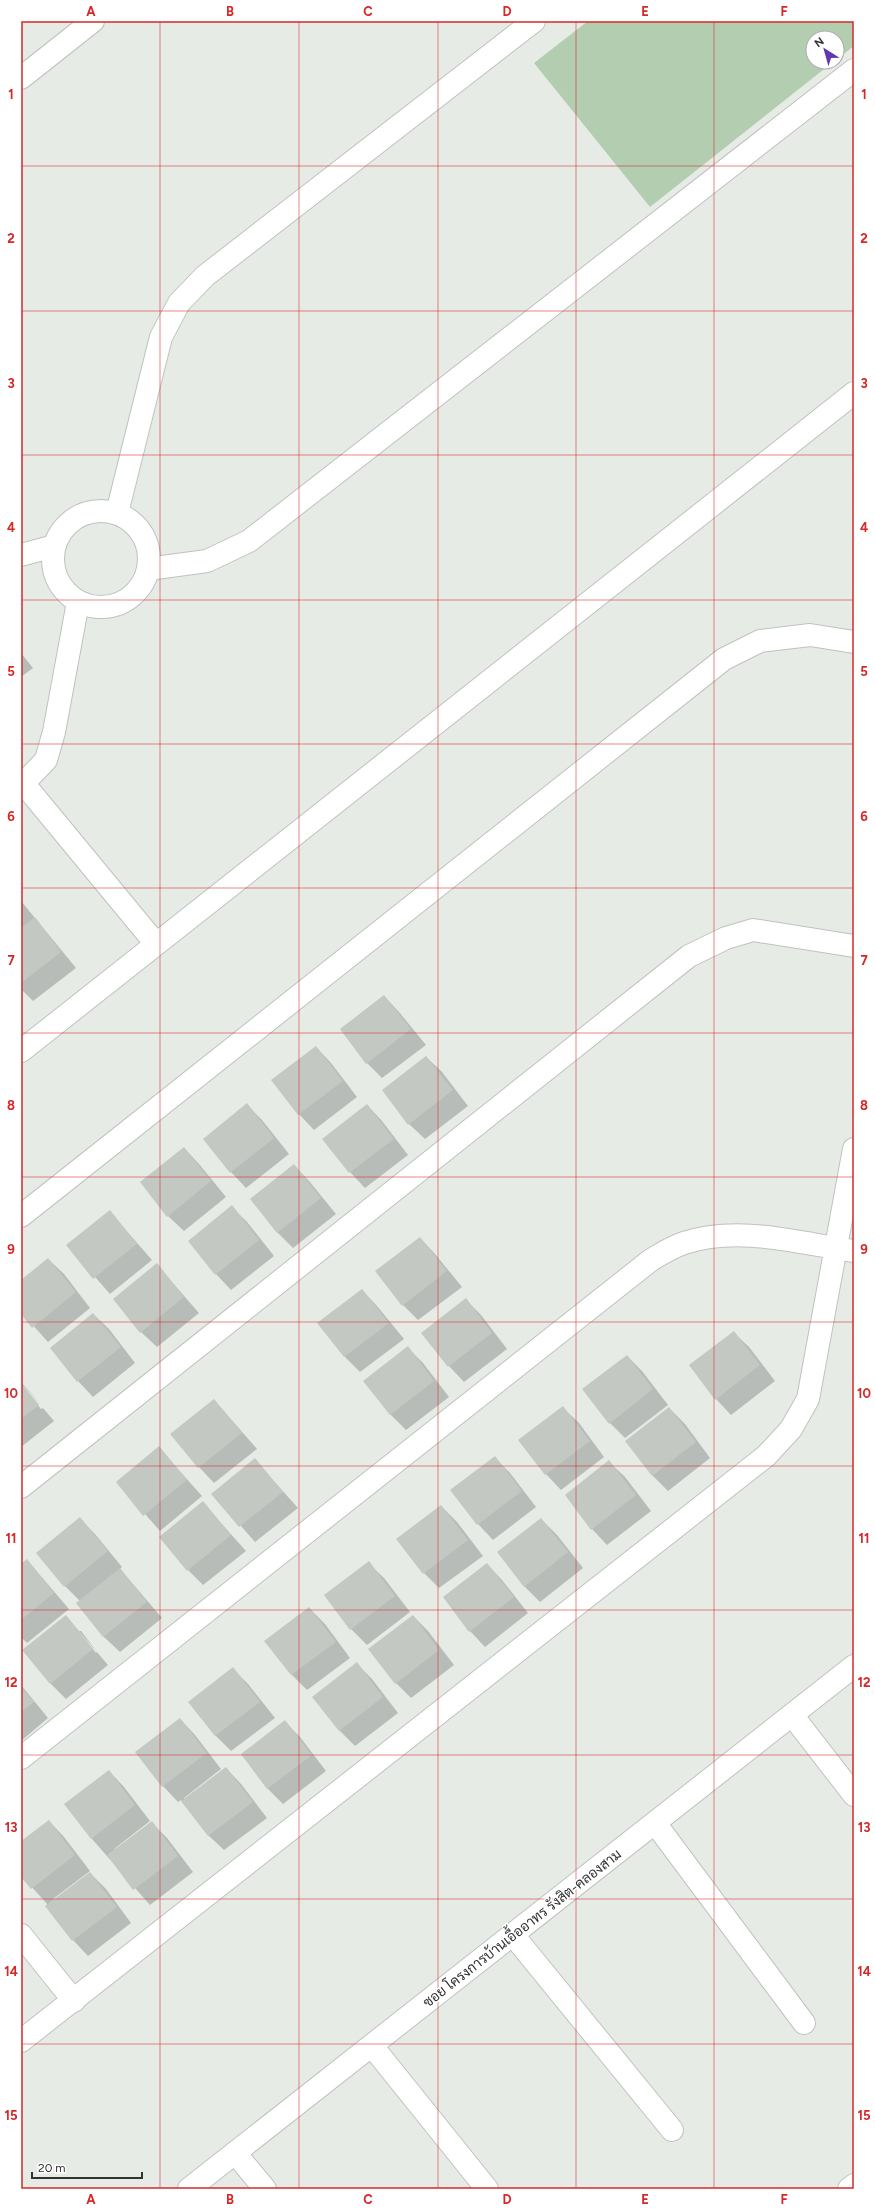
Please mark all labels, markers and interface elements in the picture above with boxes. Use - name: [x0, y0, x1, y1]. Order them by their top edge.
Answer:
- text: A: [86, 4, 96, 19]
- text: B: [226, 4, 234, 19]
- text: C: [363, 4, 373, 19]
- text: D: [502, 4, 512, 19]
- text: E: [641, 4, 649, 19]
- text: F: [780, 4, 788, 19]
- north arrow: [805, 30, 845, 70]
- text: N: [812, 35, 827, 50]
- text: 1: [8, 87, 14, 102]
- text: 1: [861, 87, 867, 102]
- text: 2: [7, 231, 15, 246]
- text: 2: [860, 231, 868, 246]
- text: 3: [7, 376, 15, 391]
- text: 3: [860, 376, 868, 391]
- text: 4: [7, 520, 15, 535]
- text: 4: [860, 520, 868, 535]
- text: 5: [7, 664, 15, 679]
- text: 5: [860, 664, 868, 679]
- text: 6: [7, 809, 15, 824]
- text: 6: [860, 809, 868, 824]
- text: 7: [7, 953, 15, 968]
- text: 7: [860, 953, 868, 968]
- text: 8: [7, 1098, 15, 1113]
- text: 8: [860, 1098, 868, 1113]
- text: 9: [7, 1242, 15, 1257]
- text: 9: [860, 1242, 868, 1257]
- text: 10: [4, 1386, 18, 1401]
- text: 10: [857, 1386, 871, 1401]
- text: 11: [6, 1531, 16, 1546]
- text: 11: [859, 1531, 869, 1546]
- text: 12: [4, 1675, 18, 1690]
- text: 12: [857, 1675, 871, 1690]
- text: 13: [5, 1820, 17, 1835]
- text: 13: [858, 1820, 870, 1835]
- street label: ซอย โครงการบ้านเอื้ออาทร รังสิต-คลองสาม: [417, 1843, 625, 2011]
- text: 14: [4, 1964, 18, 1979]
- text: 14: [857, 1964, 871, 1979]
- text: 15: [4, 2108, 18, 2123]
- text: 15: [857, 2108, 871, 2123]
- scale bar: [32, 2154, 142, 2180]
- text: 20 m: [38, 2161, 66, 2175]
- text: A: [86, 2192, 96, 2207]
- text: B: [226, 2192, 234, 2207]
- text: C: [363, 2192, 373, 2207]
- text: D: [502, 2192, 512, 2207]
- text: E: [641, 2192, 649, 2207]
- text: F: [780, 2192, 788, 2207]

